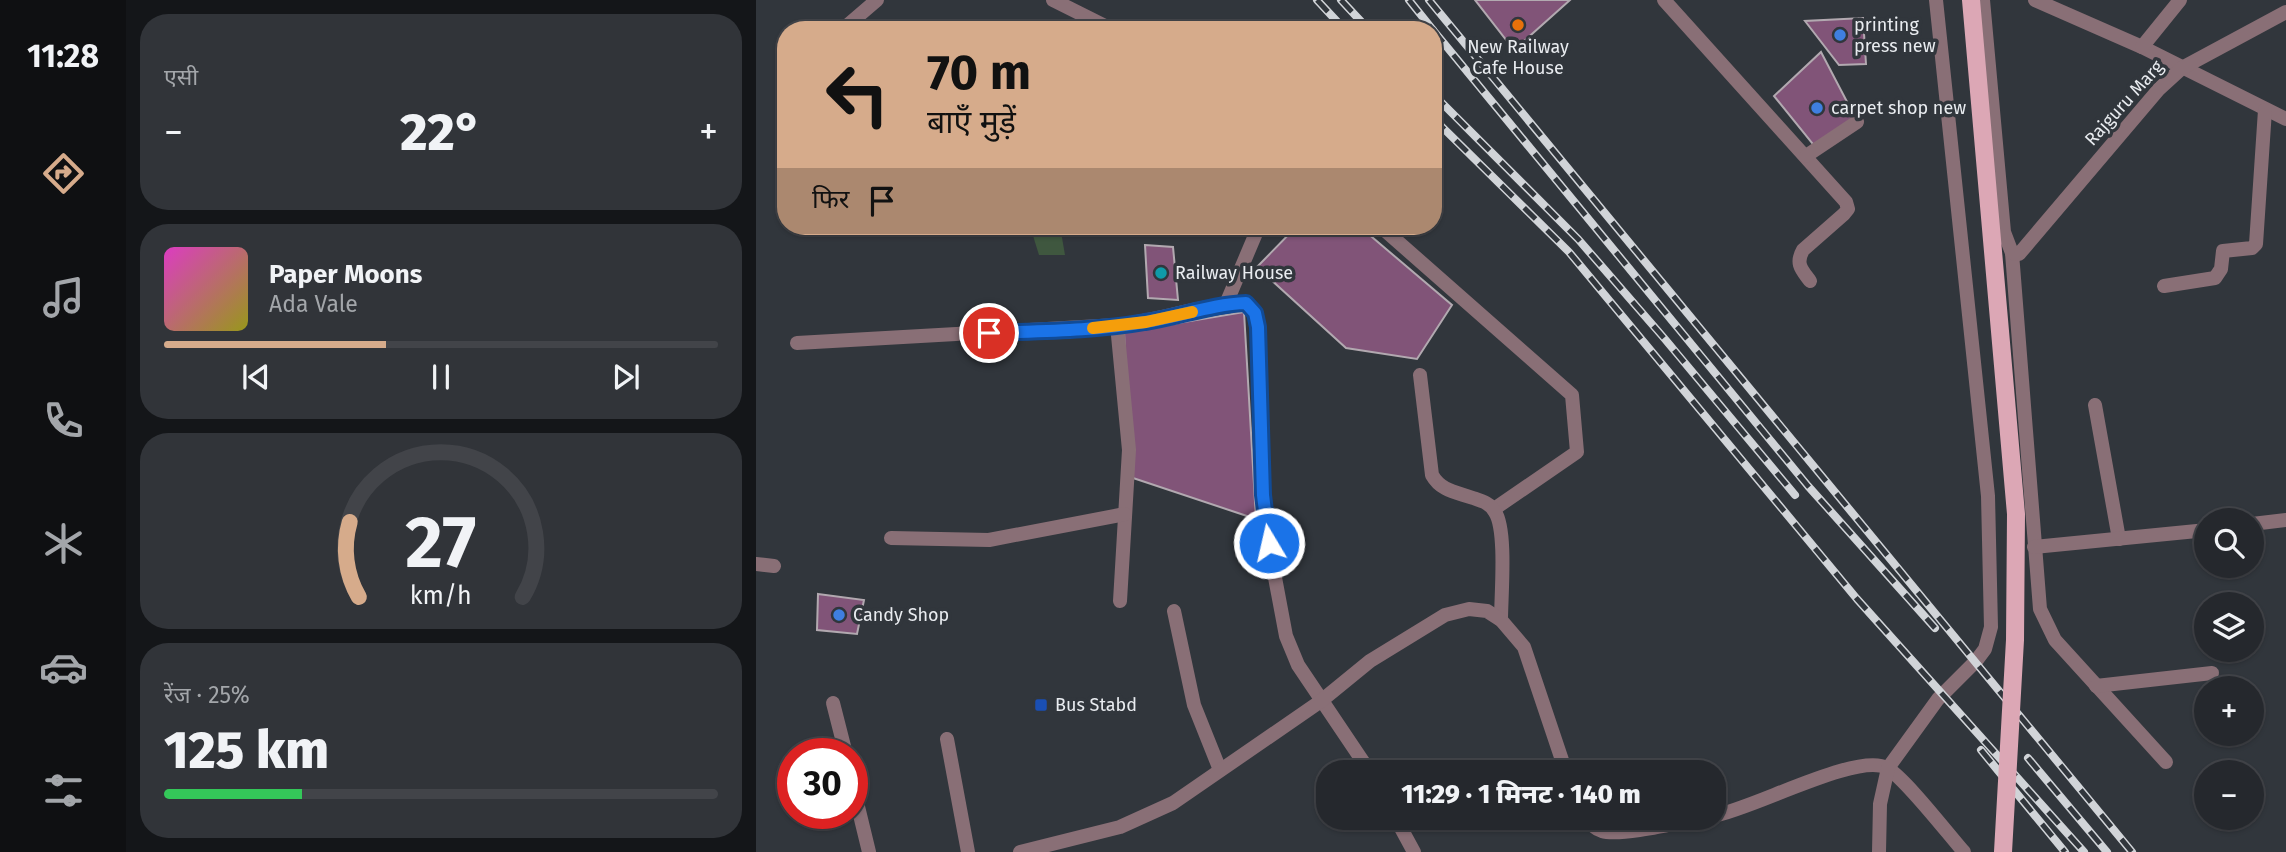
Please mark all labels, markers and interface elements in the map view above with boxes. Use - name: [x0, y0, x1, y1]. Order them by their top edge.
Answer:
- place label: printing press new: [1854, 14, 1936, 57]
- marker: New Railway Cafe House: [1510, 17, 1526, 33]
- marker: printing press new: [1832, 27, 1848, 43]
- place label: New Railway Cafe House: [1467, 36, 1569, 79]
- text: 11:28: [27, 37, 99, 75]
- text: 70 m: [927, 43, 1031, 102]
- icon: left: [812, 49, 903, 140]
- street label: Rajguru Marg: [2080, 55, 2168, 150]
- text: एसी: [164, 63, 198, 91]
- place label: carpet shop new: [1831, 97, 1966, 119]
- marker: carpet shop new: [1809, 100, 1825, 116]
- text: 22°: [400, 101, 482, 164]
- text: बाएँ मुड़ें: [927, 103, 1016, 141]
- text: −: [164, 109, 183, 155]
- text: +: [699, 109, 718, 155]
- icon: directions: [39, 149, 88, 198]
- icon: arrive: [863, 182, 901, 220]
- text: फिर: [812, 184, 849, 215]
- text: Paper Moons: [269, 259, 422, 290]
- place label: Railway House: [1175, 262, 1293, 284]
- marker: Railway House: [1153, 265, 1169, 281]
- icon: music: [39, 273, 88, 322]
- text: Ada Vale: [269, 290, 358, 318]
- pin: [959, 303, 1019, 363]
- icon: arrive: [970, 314, 1008, 352]
- icon: previous: [237, 358, 275, 396]
- icon: pause: [422, 358, 460, 396]
- icon: next: [607, 358, 645, 396]
- icon: phone: [39, 396, 88, 445]
- text: 27: [406, 499, 476, 586]
- position arrow: [1232, 506, 1306, 580]
- map controls: [2194, 508, 2264, 830]
- button: search: [2194, 508, 2264, 578]
- icon: climate: [39, 519, 88, 568]
- text: km/h: [410, 581, 472, 611]
- button: layers: [2194, 592, 2264, 662]
- place label: Candy Shop: [853, 604, 949, 626]
- marker: Candy Shop: [831, 607, 847, 623]
- icon: car: [39, 643, 88, 692]
- button: +: [2194, 676, 2264, 746]
- text: रेंज · 25%: [164, 681, 250, 709]
- place label: Bus Stabd: [1055, 694, 1137, 716]
- marker: Bus Stabd: [1033, 697, 1049, 713]
- text: 125 km: [164, 719, 329, 782]
- speed limit sign: 30: [777, 738, 868, 829]
- button: −: [2194, 760, 2264, 830]
- icon: filters: [39, 766, 88, 815]
- text: 11:29 · 1 मिनट · 140 m: [1401, 779, 1641, 810]

